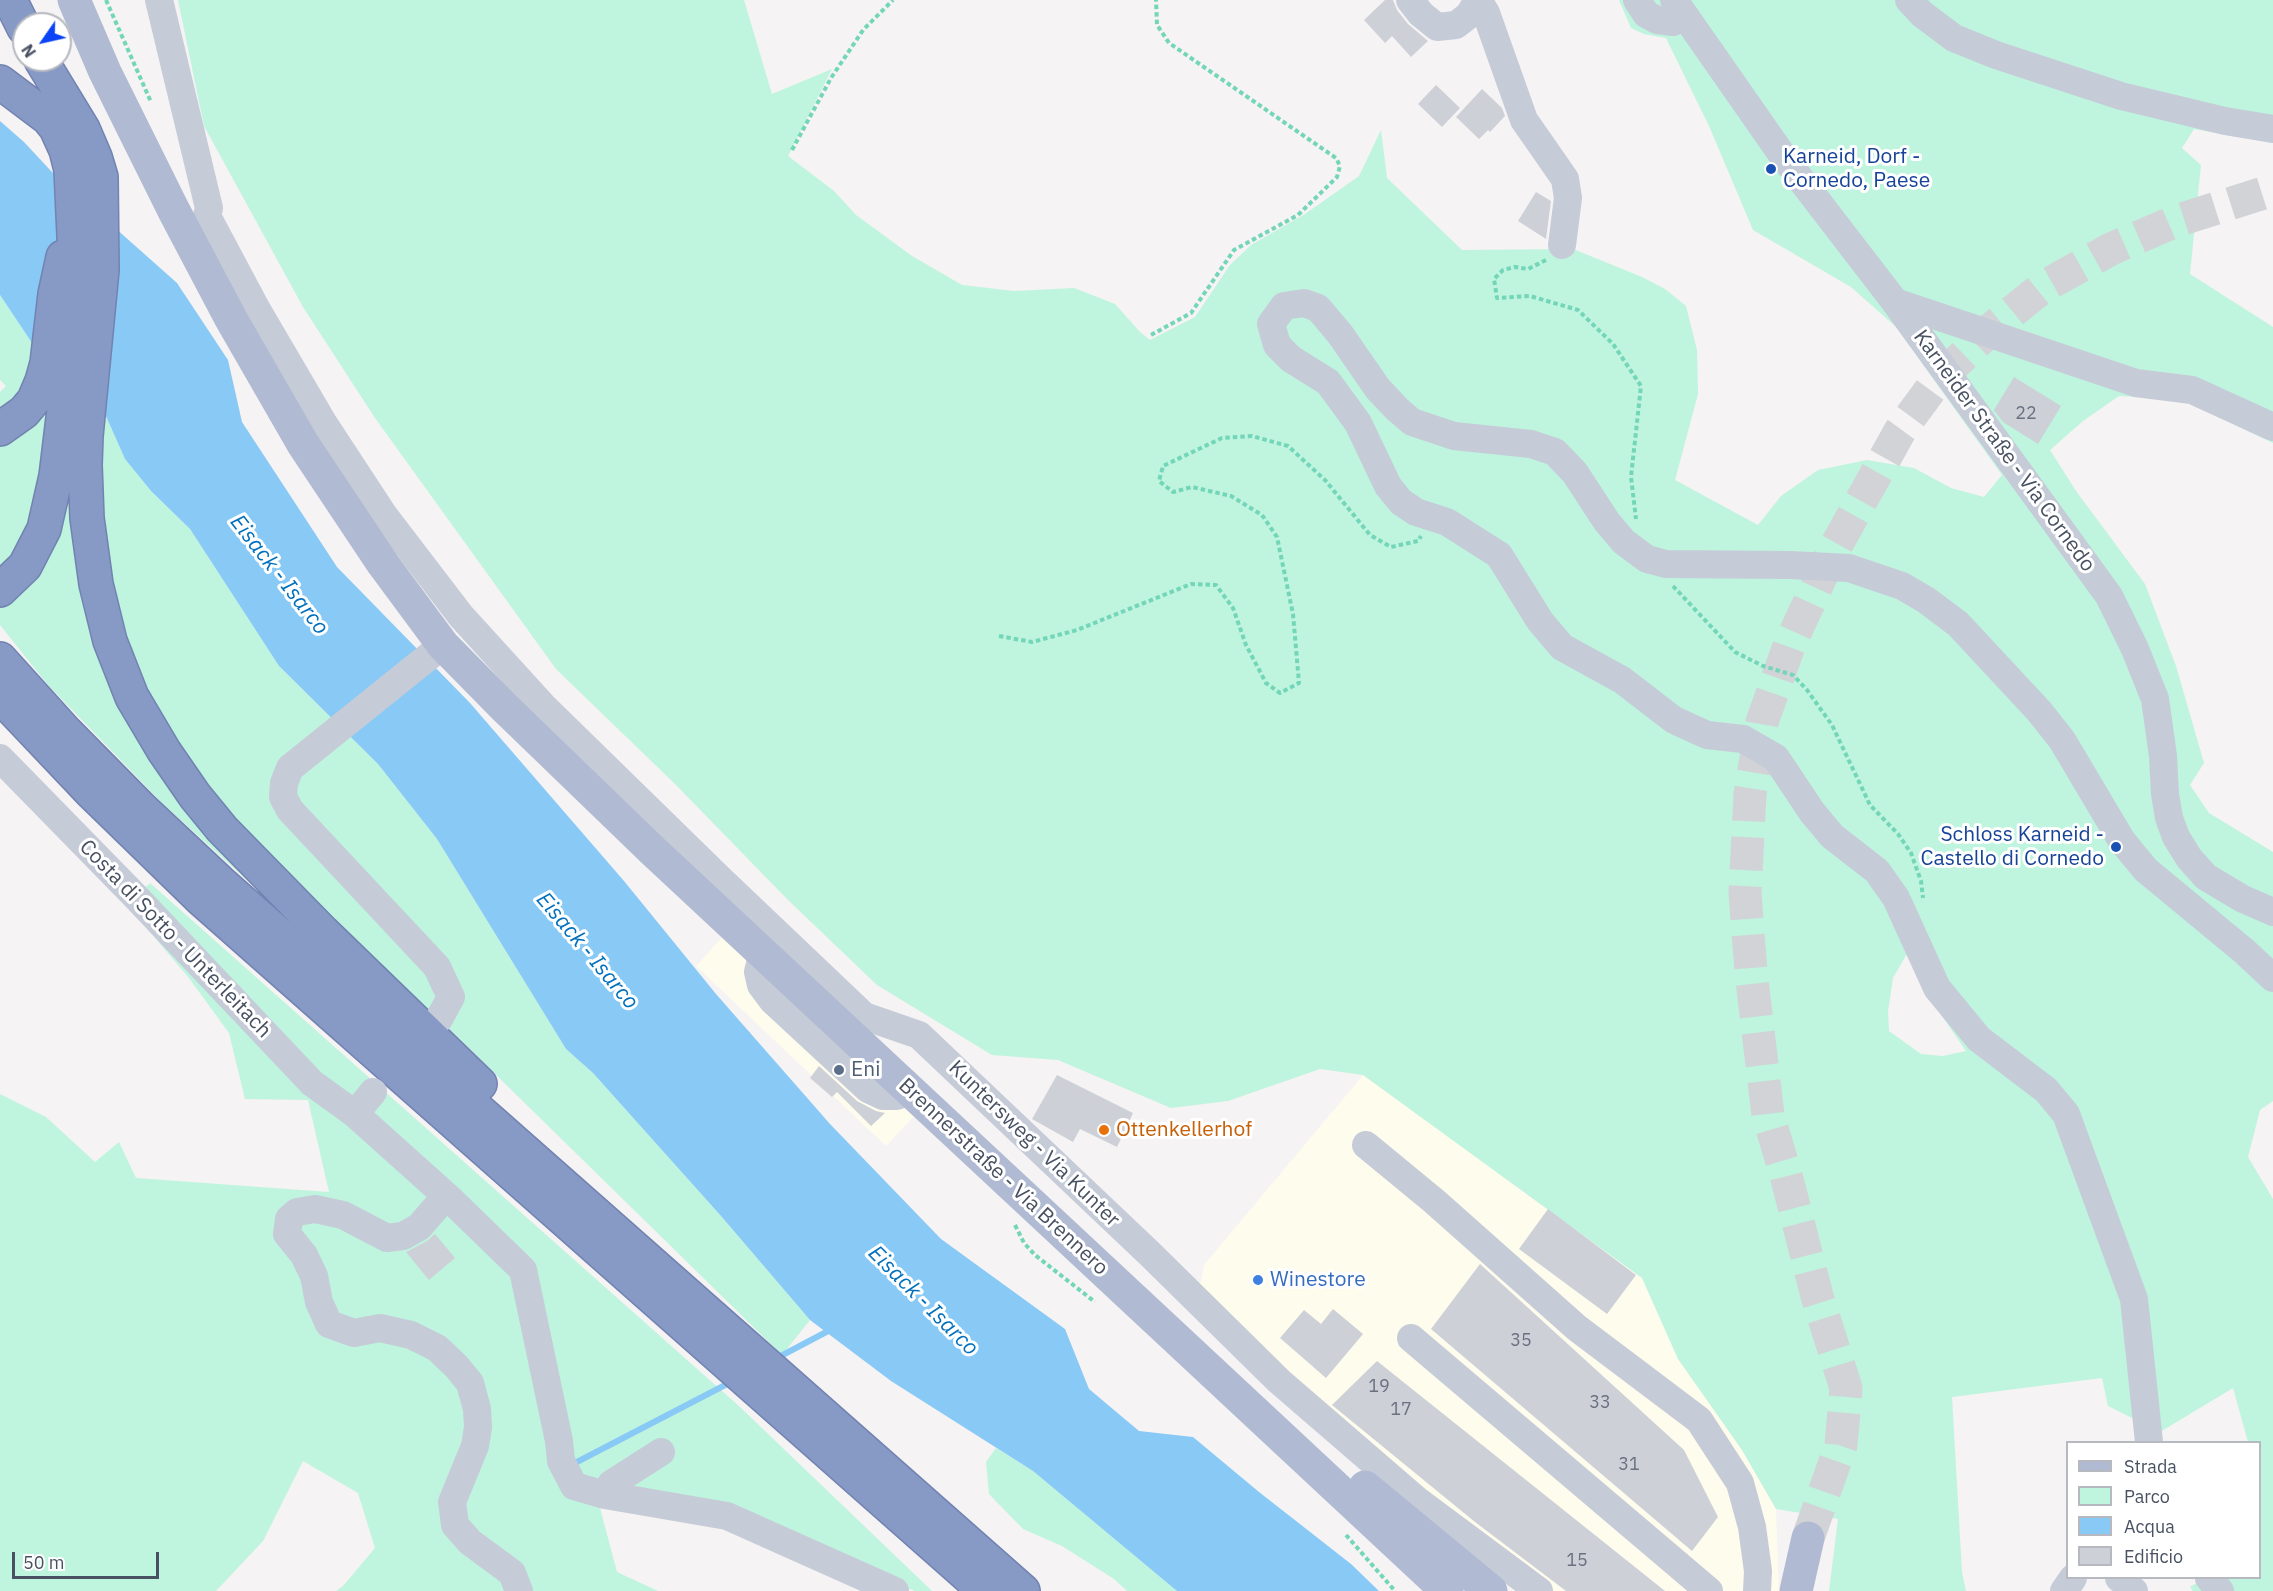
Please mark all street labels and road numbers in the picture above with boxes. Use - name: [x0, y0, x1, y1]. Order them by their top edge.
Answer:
- street label: Karneider Straße - Via Cornedo: [1908, 325, 2100, 577]
- street label: Costa di Sotto - Unterleitach: [74, 835, 276, 1043]
- street label: Kuntersweg - Via Kunter: [943, 1056, 1125, 1232]
- street label: Brennerstraße - Via Brennero: [893, 1073, 1113, 1281]

